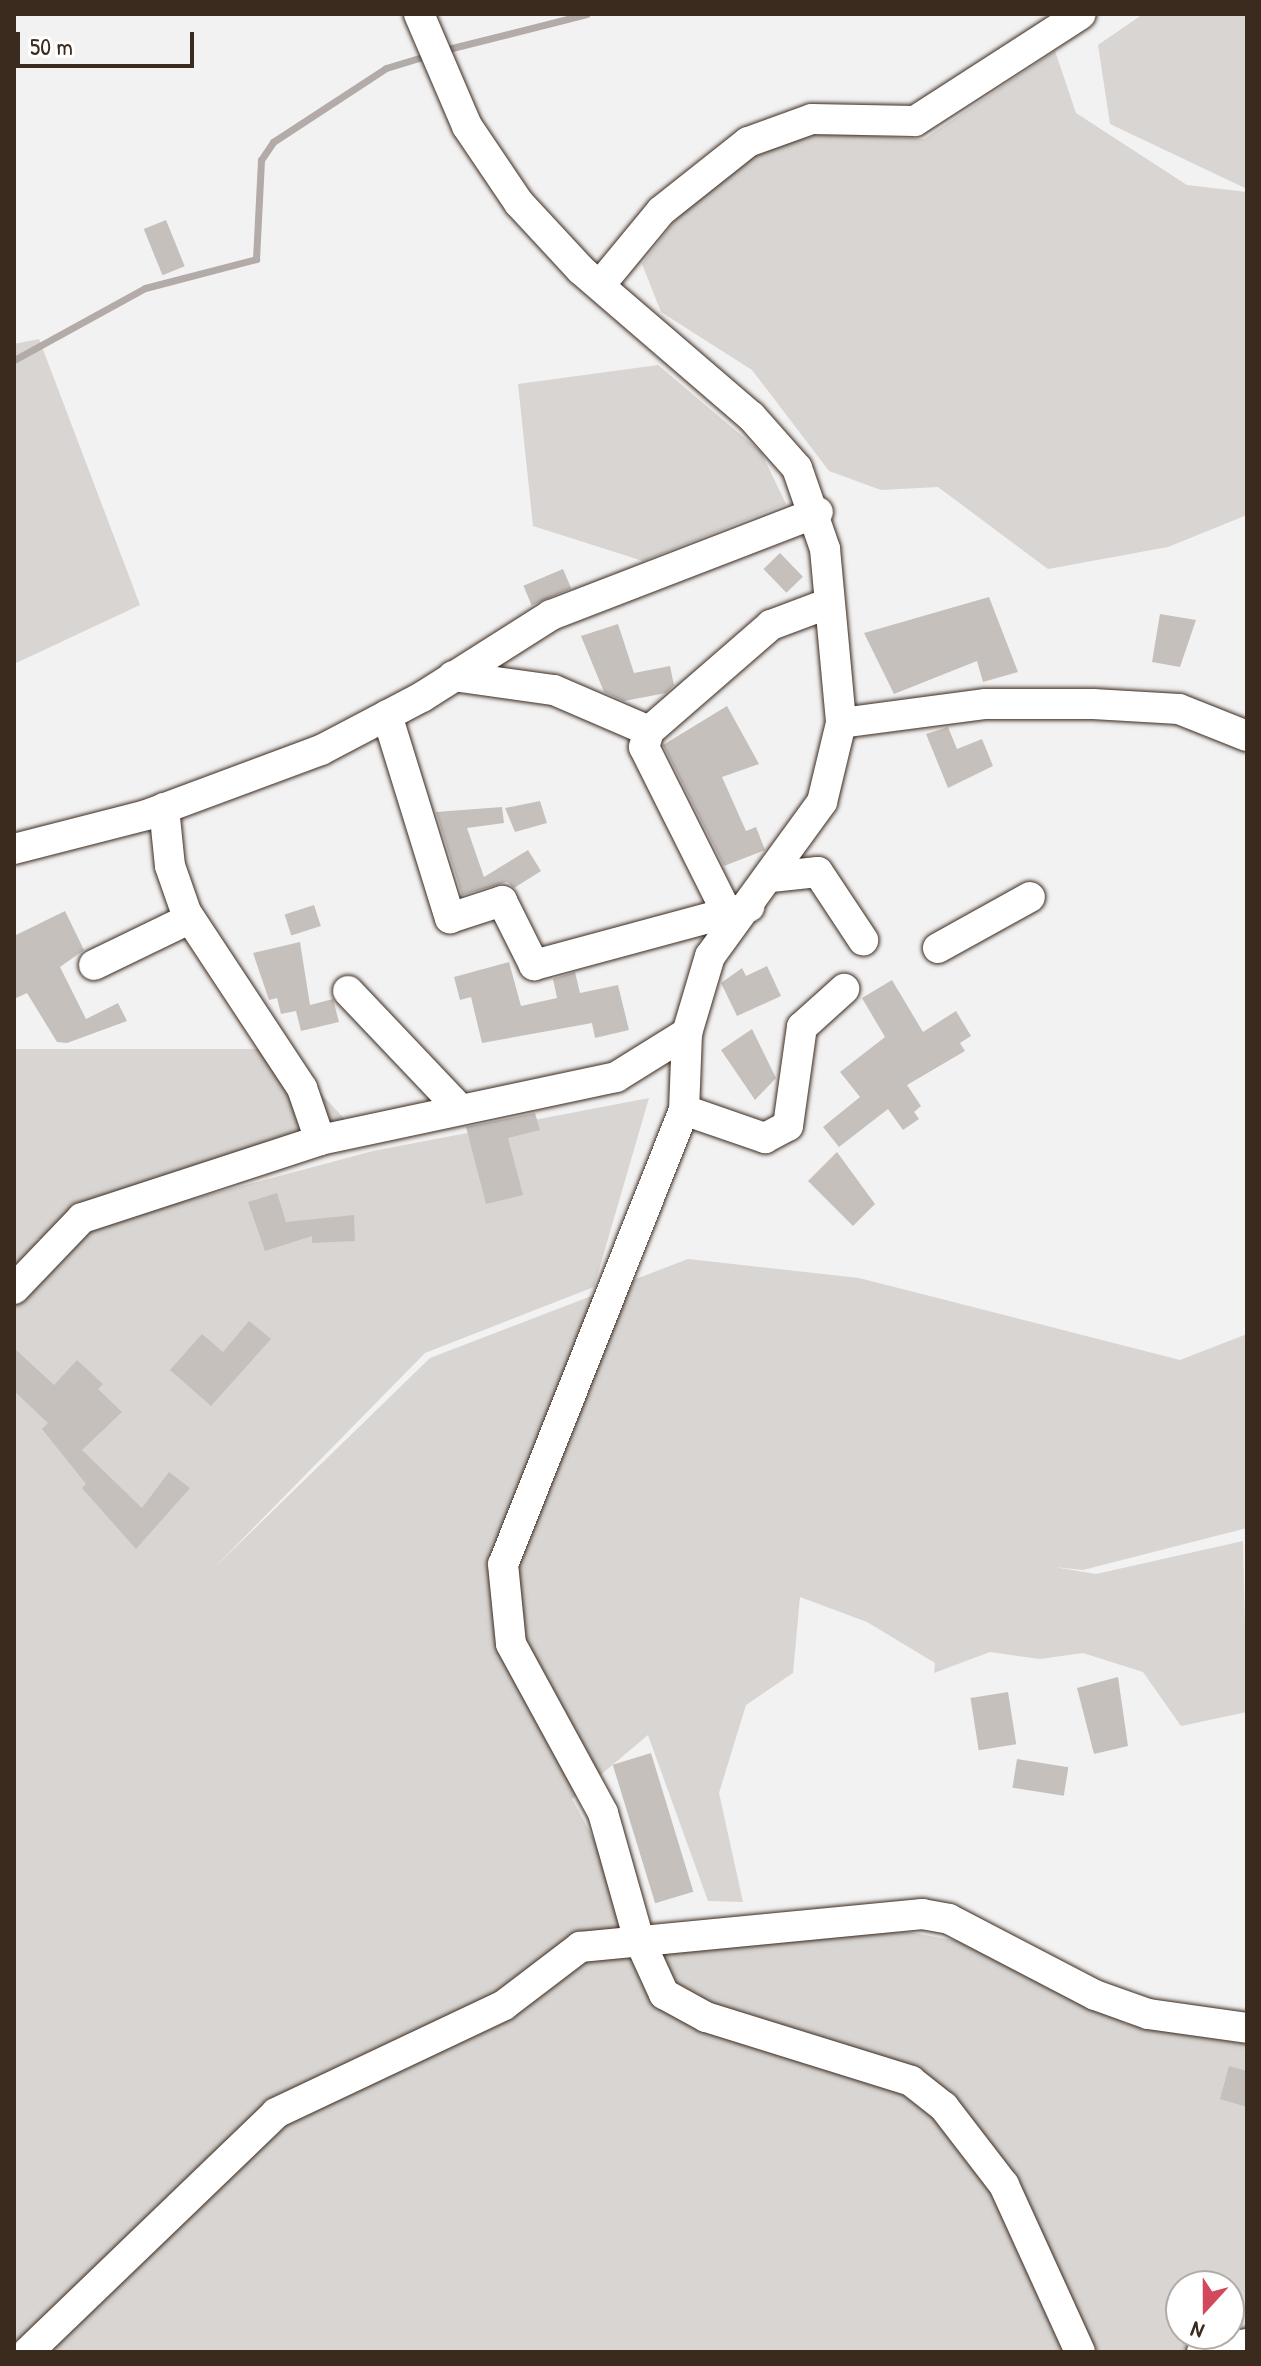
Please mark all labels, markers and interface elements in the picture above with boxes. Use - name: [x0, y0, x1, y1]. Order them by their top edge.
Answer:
- scale bar: [20, 16, 198, 66]
- text: 50 m: [30, 30, 73, 62]
- north arrow: [1165, 2270, 1245, 2350]
- text: N: [1186, 2314, 1208, 2347]

